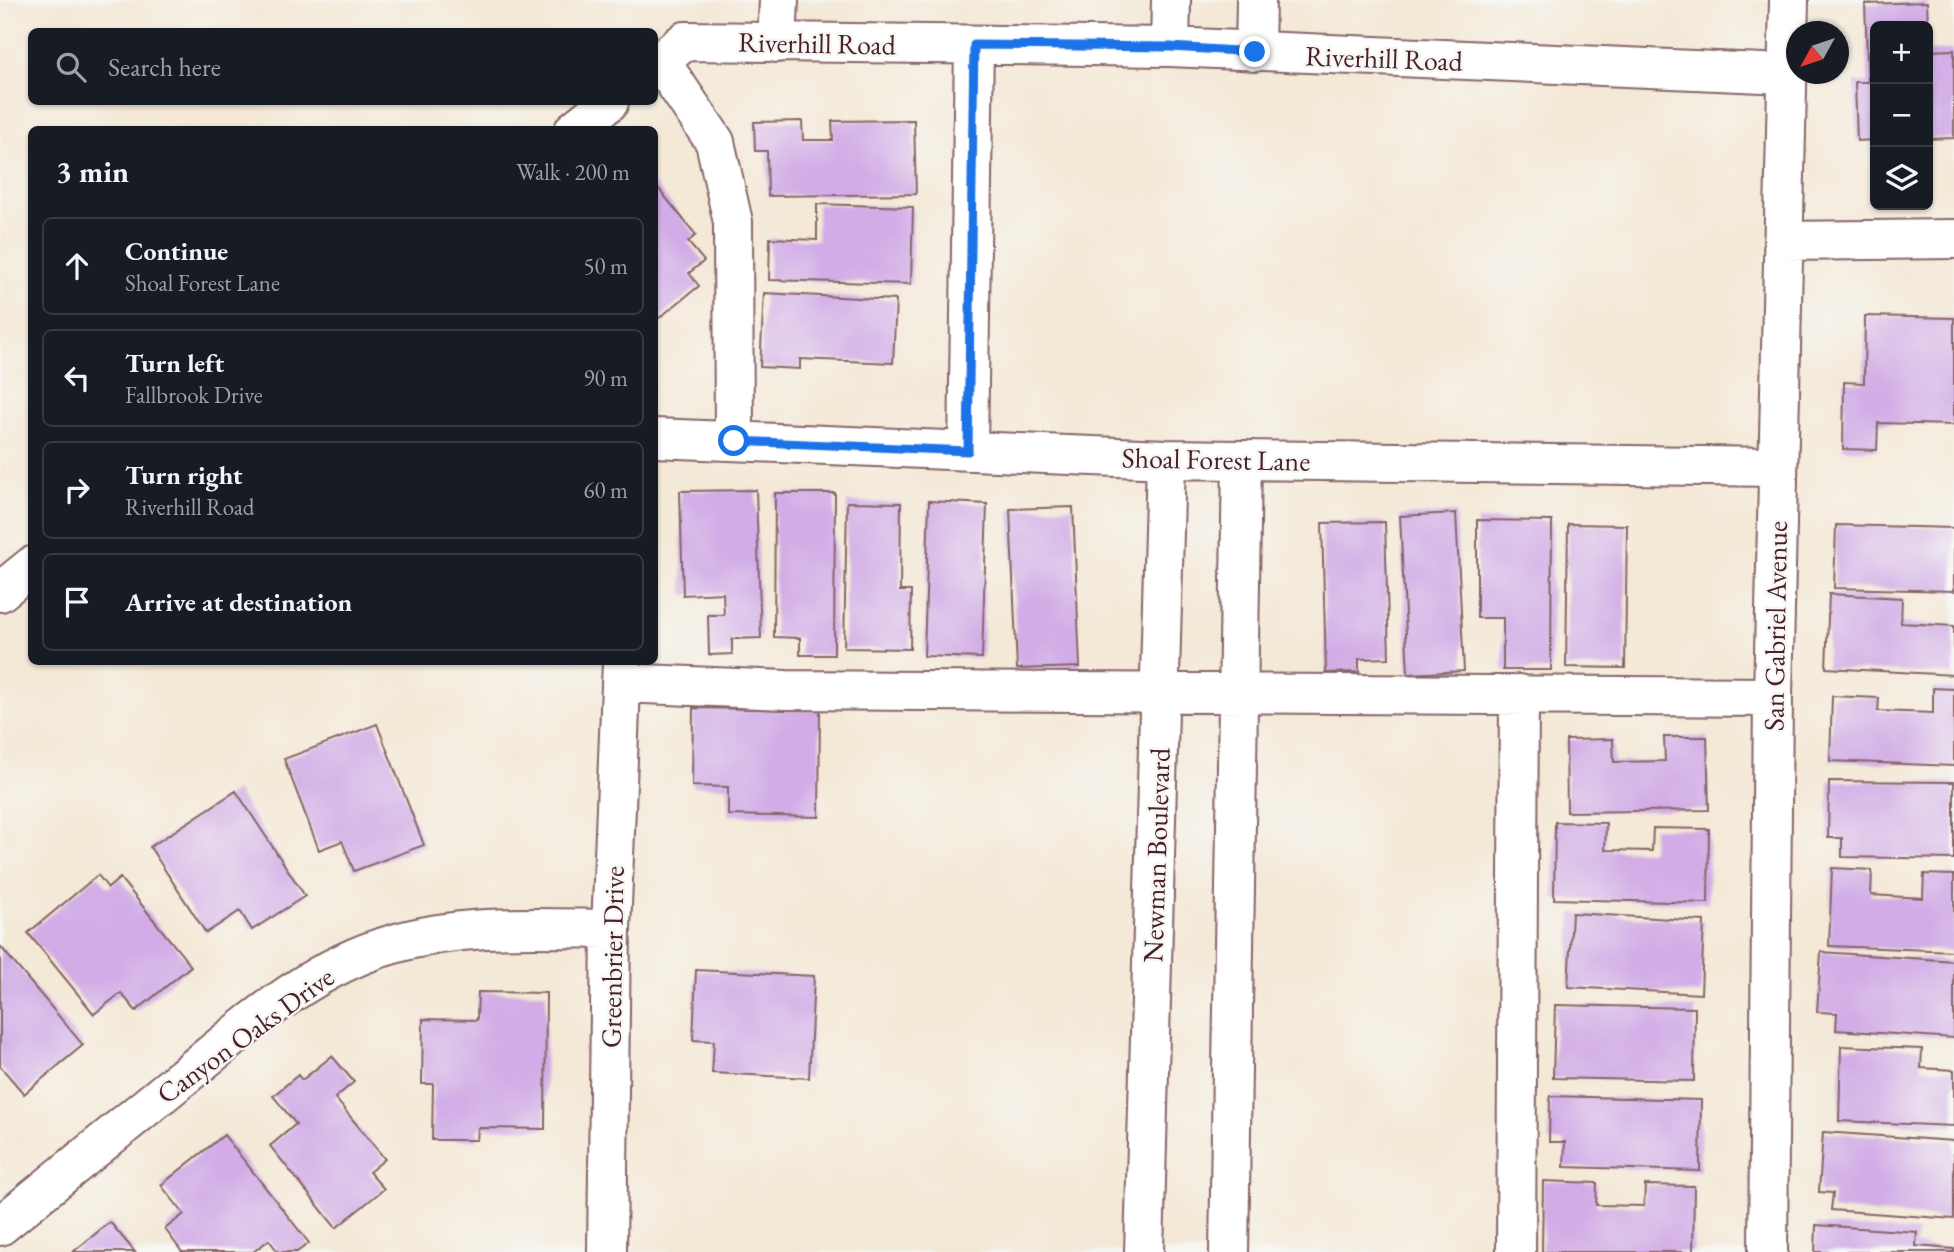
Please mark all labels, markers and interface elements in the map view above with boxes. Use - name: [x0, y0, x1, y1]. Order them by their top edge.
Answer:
- north arrow: [1786, 21, 1849, 84]
- map controls: [1870, 21, 1933, 210]
- button: +: [1870, 21, 1933, 84]
- street label: Riverhill Road: [738, 24, 897, 62]
- search box: [28, 28, 658, 105]
- route end: [1239, 36, 1270, 67]
- street label: Riverhill Road: [1305, 37, 1464, 79]
- icon: search: [52, 48, 90, 86]
- text: Search here: [108, 50, 221, 84]
- button: −: [1870, 84, 1933, 147]
- button: layers: [1870, 147, 1933, 210]
- text: 3 min: [56, 152, 129, 191]
- text: Walk · 200 m: [516, 157, 630, 187]
- text: Continue: [125, 234, 228, 268]
- icon: ahead: [58, 247, 96, 285]
- text: 50 m: [583, 251, 628, 281]
- text: Shoal Forest Lane: [125, 268, 280, 298]
- text: Turn left: [125, 346, 224, 380]
- icon: left: [58, 359, 96, 397]
- text: 90 m: [583, 363, 628, 393]
- text: Fallbrook Drive: [125, 380, 263, 410]
- route start: [718, 425, 749, 456]
- street label: Shoal Forest Lane: [1121, 439, 1311, 479]
- text: Turn right: [125, 458, 243, 492]
- icon: right: [58, 471, 96, 509]
- text: 60 m: [583, 475, 628, 505]
- text: Riverhill Road: [125, 492, 254, 522]
- street label: San Gabriel Avenue: [1755, 520, 1795, 732]
- icon: arrive: [58, 583, 96, 621]
- text: Arrive at destination: [125, 585, 352, 619]
- street label: Newman Boulevard: [1134, 746, 1178, 963]
- street label: Greenbrier Drive: [592, 865, 632, 1049]
- street label: Canyon Oaks Drive: [149, 958, 341, 1111]

